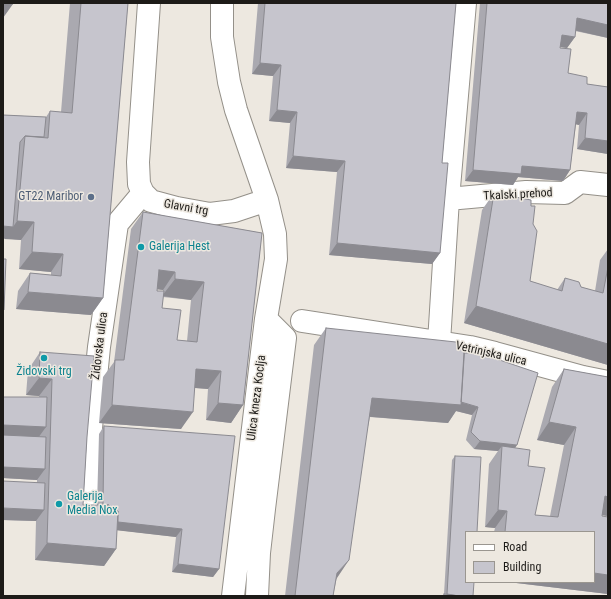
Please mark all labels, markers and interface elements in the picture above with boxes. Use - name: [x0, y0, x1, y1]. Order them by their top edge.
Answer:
- street label: Tkalski prehod: [483, 186, 553, 204]
- place label: GT22 Maribor: [18, 190, 83, 204]
- marker: GT22 Maribor: [86, 192, 96, 202]
- street label: Glavni trg: [163, 197, 209, 219]
- place label: Galerija Hest: [149, 240, 210, 254]
- marker: Galerija Hest: [136, 242, 146, 252]
- street label: Židovska ulica: [89, 311, 111, 381]
- street label: Vetrinjska ulica: [454, 339, 528, 369]
- marker: Židovski trg: [39, 353, 49, 363]
- street label: Ulica kneza Koclja: [245, 354, 269, 442]
- place label: Židovski trg: [16, 365, 72, 379]
- place label: Galerija Media Nox: [67, 490, 118, 518]
- marker: Galerija Media Nox: [54, 499, 64, 509]
- legend: [465, 531, 595, 583]
- text: Road: [503, 540, 527, 554]
- text: Building: [503, 560, 541, 574]

